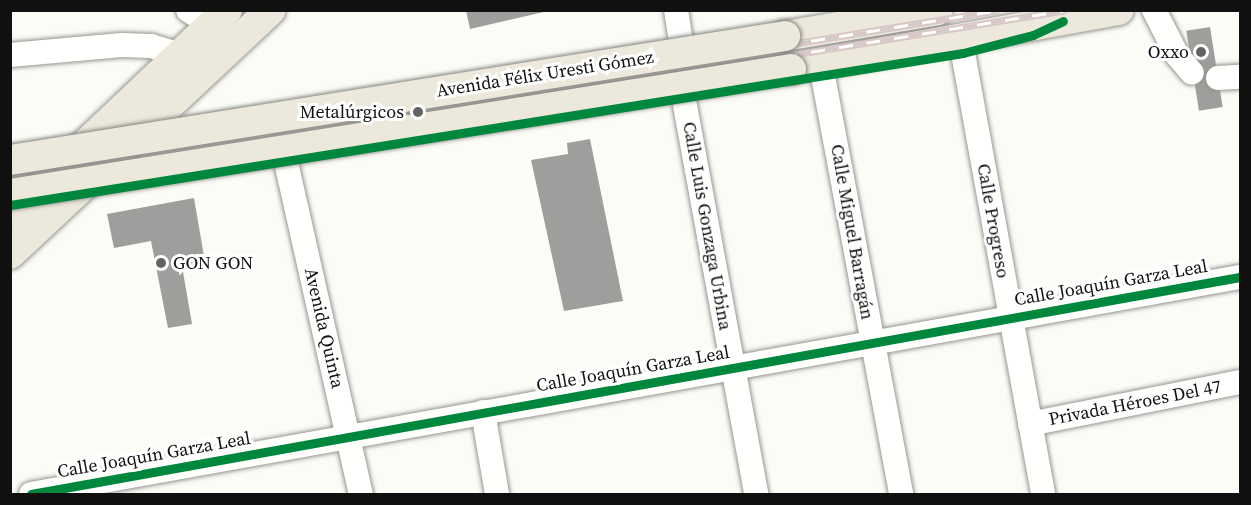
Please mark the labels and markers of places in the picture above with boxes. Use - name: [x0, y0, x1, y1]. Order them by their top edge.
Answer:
- place label: Oxxo: [1148, 41, 1189, 63]
- marker: Oxxo: [1194, 45, 1208, 59]
- place label: Metalúrgicos: [300, 101, 404, 123]
- marker: Metalúrgicos: [409, 103, 427, 121]
- place label: GON GON: [173, 252, 253, 274]
- marker: GON GON: [154, 256, 168, 270]

